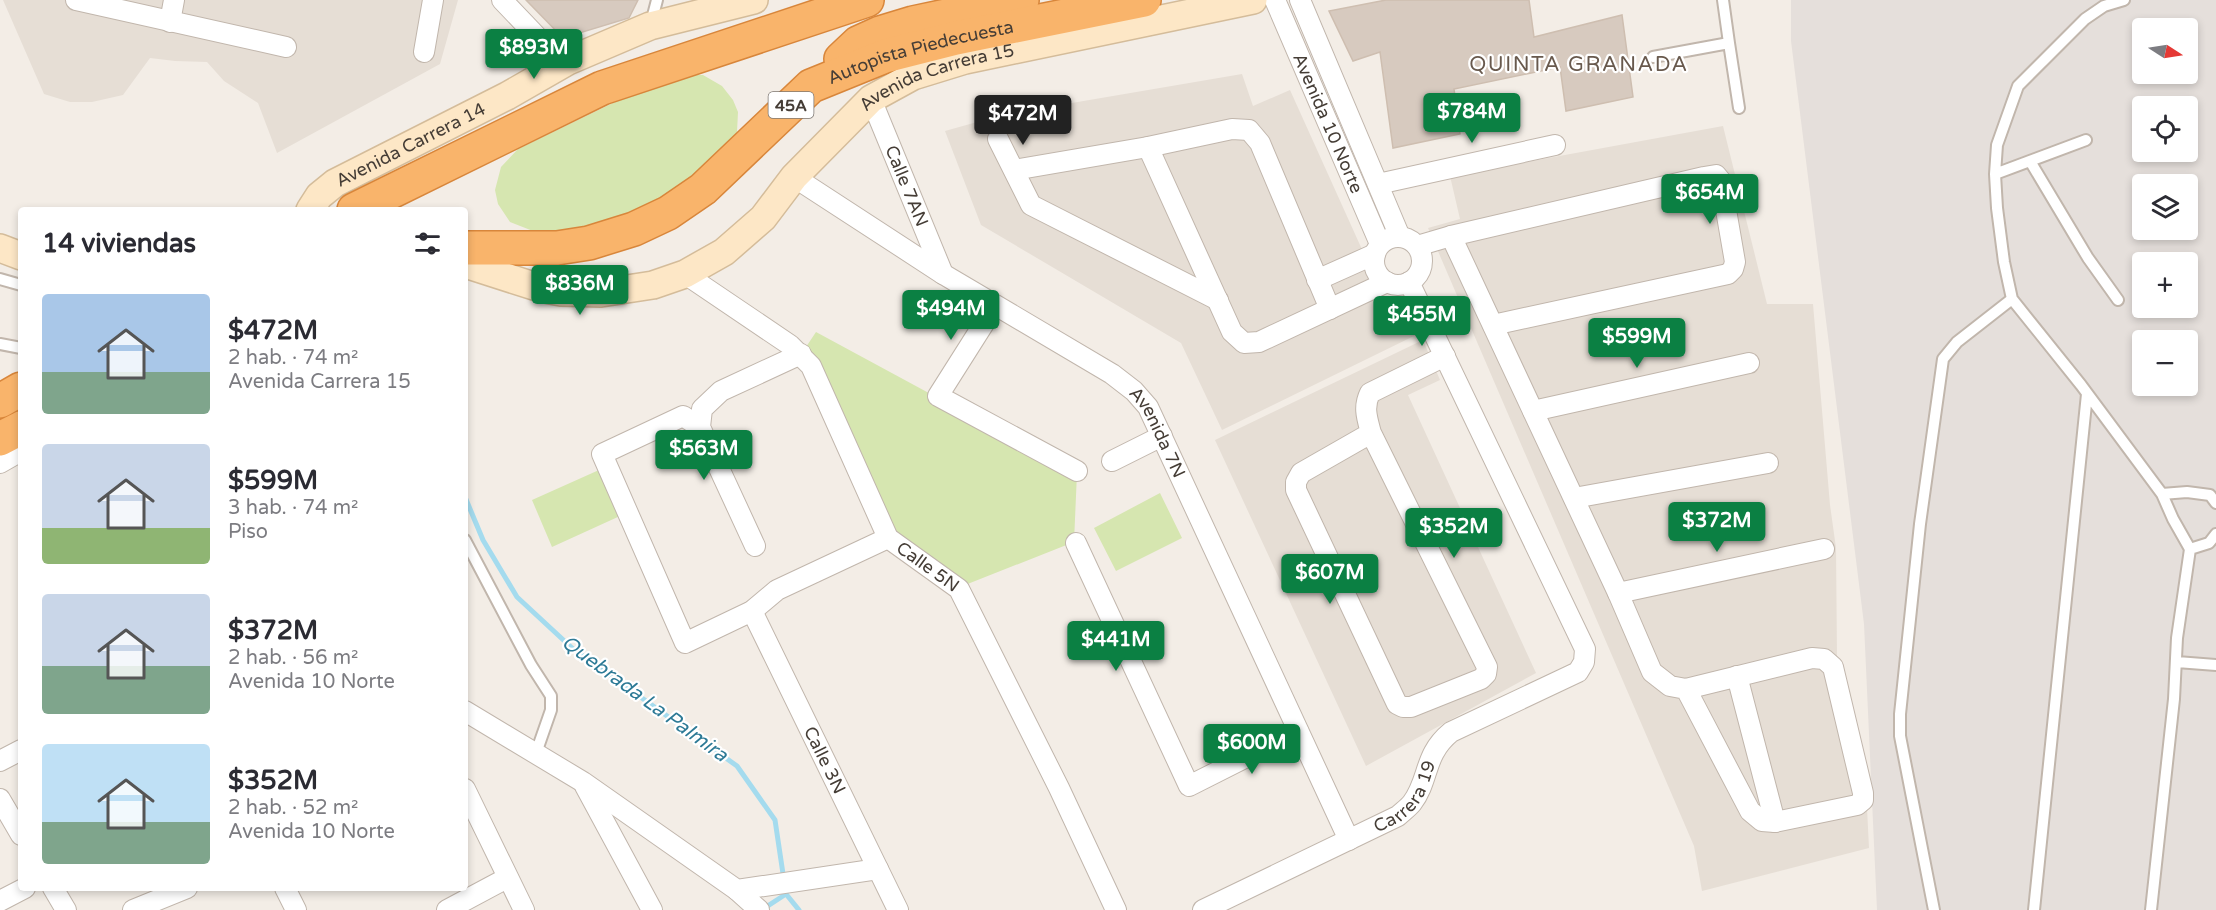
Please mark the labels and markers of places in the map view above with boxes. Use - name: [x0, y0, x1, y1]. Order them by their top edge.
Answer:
- pin: $893M: [492, 29, 576, 80]
- pin: $784M: [1430, 93, 1514, 144]
- pin: $472M: [981, 95, 1065, 146]
- pin: $654M: [1668, 174, 1752, 225]
- pin: $836M: [538, 265, 622, 316]
- pin: $494M: [909, 290, 993, 341]
- pin: $455M: [1380, 296, 1464, 347]
- pin: $599M: [1595, 318, 1679, 369]
- pin: $563M: [662, 430, 746, 481]
- pin: $372M: [1675, 502, 1759, 553]
- pin: $352M: [1412, 508, 1496, 559]
- pin: $607M: [1288, 554, 1372, 605]
- pin: $441M: [1074, 621, 1158, 672]
- pin: $600M: [1210, 724, 1294, 775]

